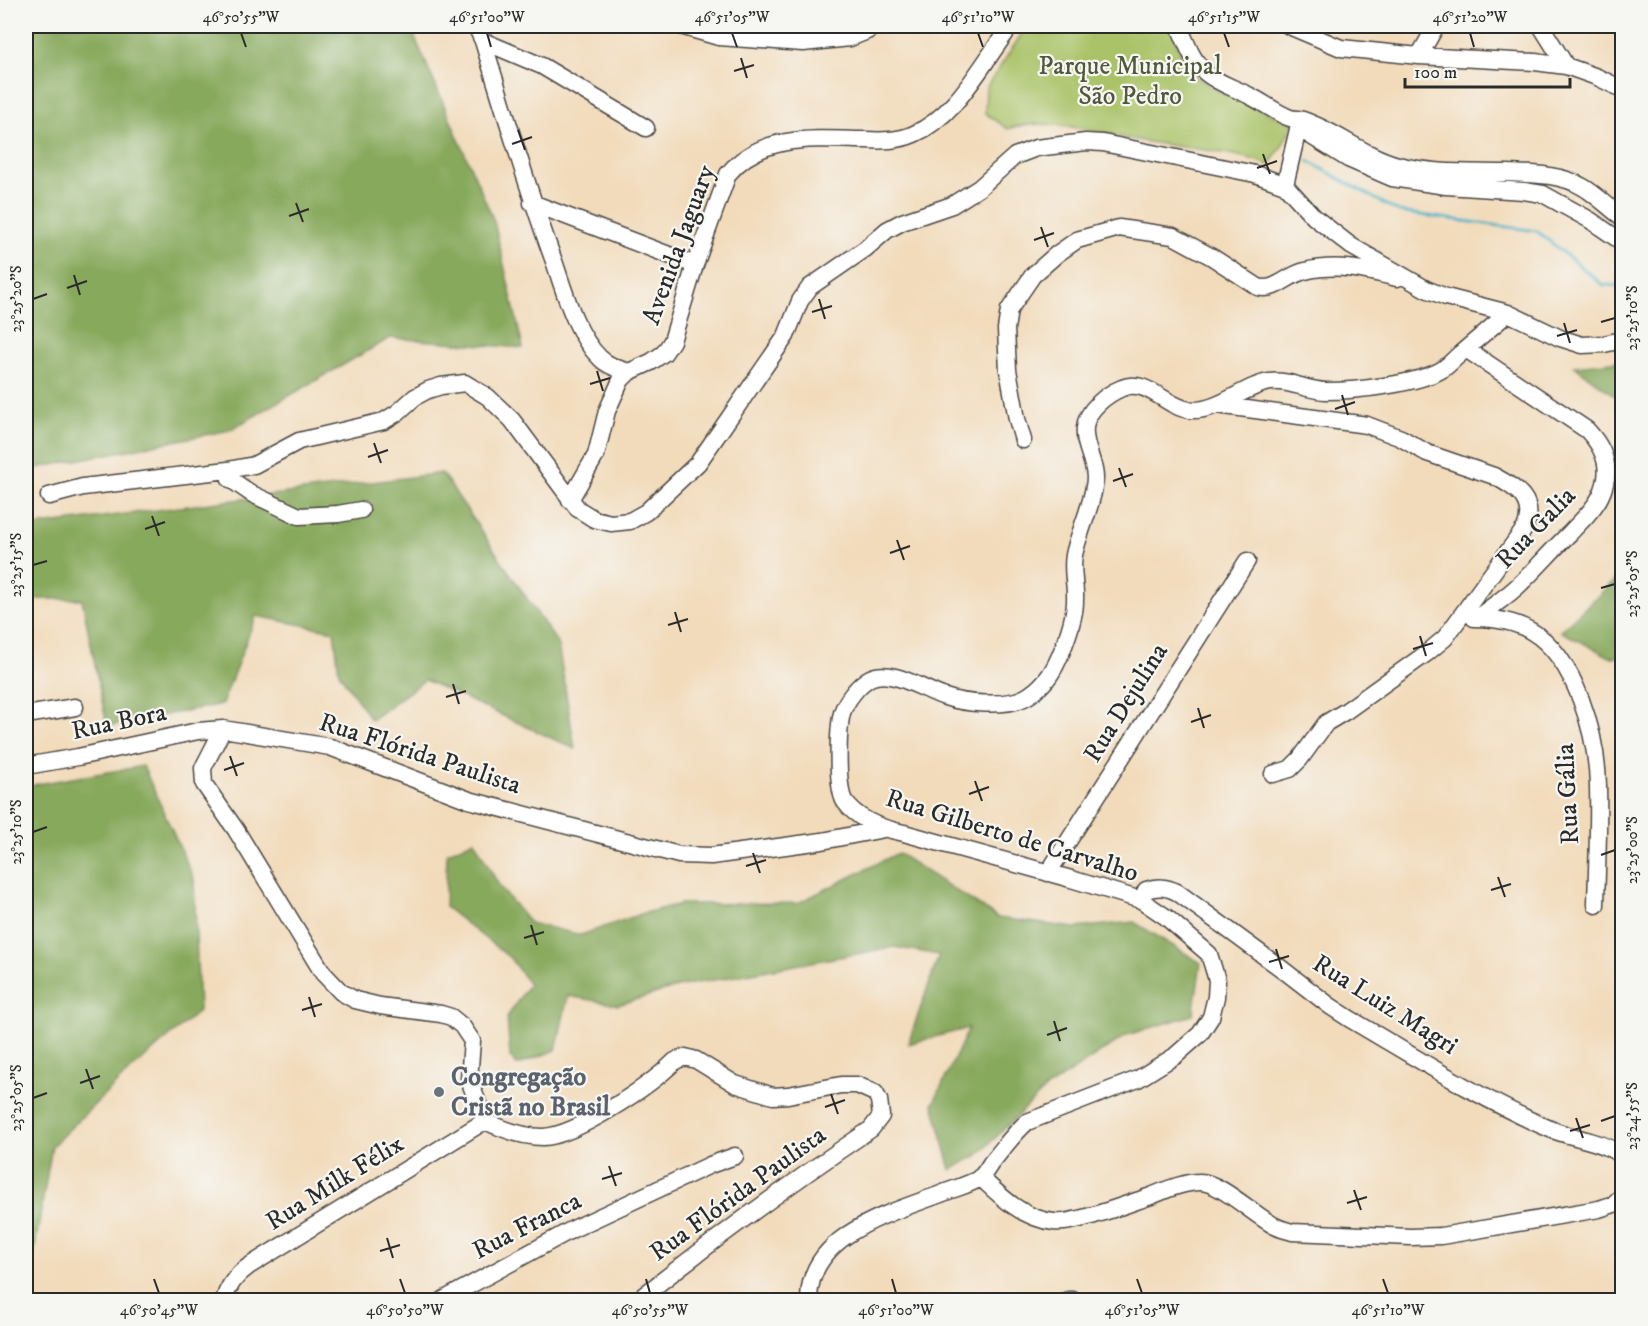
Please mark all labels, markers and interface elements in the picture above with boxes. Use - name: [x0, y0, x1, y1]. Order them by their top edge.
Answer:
- text: 46°50'55"W: [203, 8, 280, 27]
- text: 46°51'00"W: [449, 8, 525, 27]
- text: 46°51'05"W: [695, 8, 770, 27]
- text: 46°51'10"W: [942, 8, 1015, 27]
- text: 46°51'15"W: [1188, 8, 1260, 27]
- text: 46°51'20"W: [1433, 8, 1508, 27]
- park label: Parque Municipal São Pedro: [1038, 50, 1222, 113]
- scale bar: [1405, 51, 1570, 89]
- text: 100 m: [1414, 62, 1457, 84]
- street label: Avenida Jaguary: [635, 160, 723, 329]
- text: 23°25'20"S: [7, 265, 26, 333]
- text: 23°25'10"S: [1623, 285, 1642, 351]
- street label: Rua Galia: [1489, 480, 1583, 576]
- text: 23°25'15"S: [7, 533, 26, 597]
- text: 23°25'05"S: [1623, 550, 1642, 618]
- street label: Rua Dejulina: [1076, 637, 1176, 769]
- street label: Rua Bora: [69, 696, 169, 748]
- street label: Rua Flórida Paulista: [315, 706, 525, 802]
- street label: Rua Gália: [1549, 743, 1587, 845]
- street label: Rua Gilberto de Carvalho: [882, 782, 1142, 890]
- text: 23°25'10"S: [7, 799, 26, 865]
- text: 23°25'00"S: [1623, 816, 1642, 884]
- street label: Rua Luiz Magri: [1306, 947, 1464, 1063]
- place label: Congregação Cristã no Brasil: [451, 1061, 611, 1124]
- text: 23°25'05"S: [7, 1064, 26, 1132]
- text: 23°24'55"S: [1623, 1082, 1642, 1150]
- marker: Congregação Cristã no Brasil: [432, 1085, 446, 1099]
- street label: Rua Flórida Paulista: [643, 1119, 833, 1269]
- street label: Rua Milk Félix: [260, 1127, 410, 1238]
- street label: Rua Franca: [467, 1185, 587, 1267]
- text: 46°50'45"W: [120, 1301, 198, 1320]
- text: 46°50'50"W: [366, 1301, 444, 1320]
- text: 46°50'55"W: [612, 1301, 689, 1320]
- text: 46°51'00"W: [858, 1301, 934, 1320]
- text: 46°51'05"W: [1105, 1301, 1180, 1320]
- text: 46°51'10"W: [1352, 1301, 1425, 1320]

